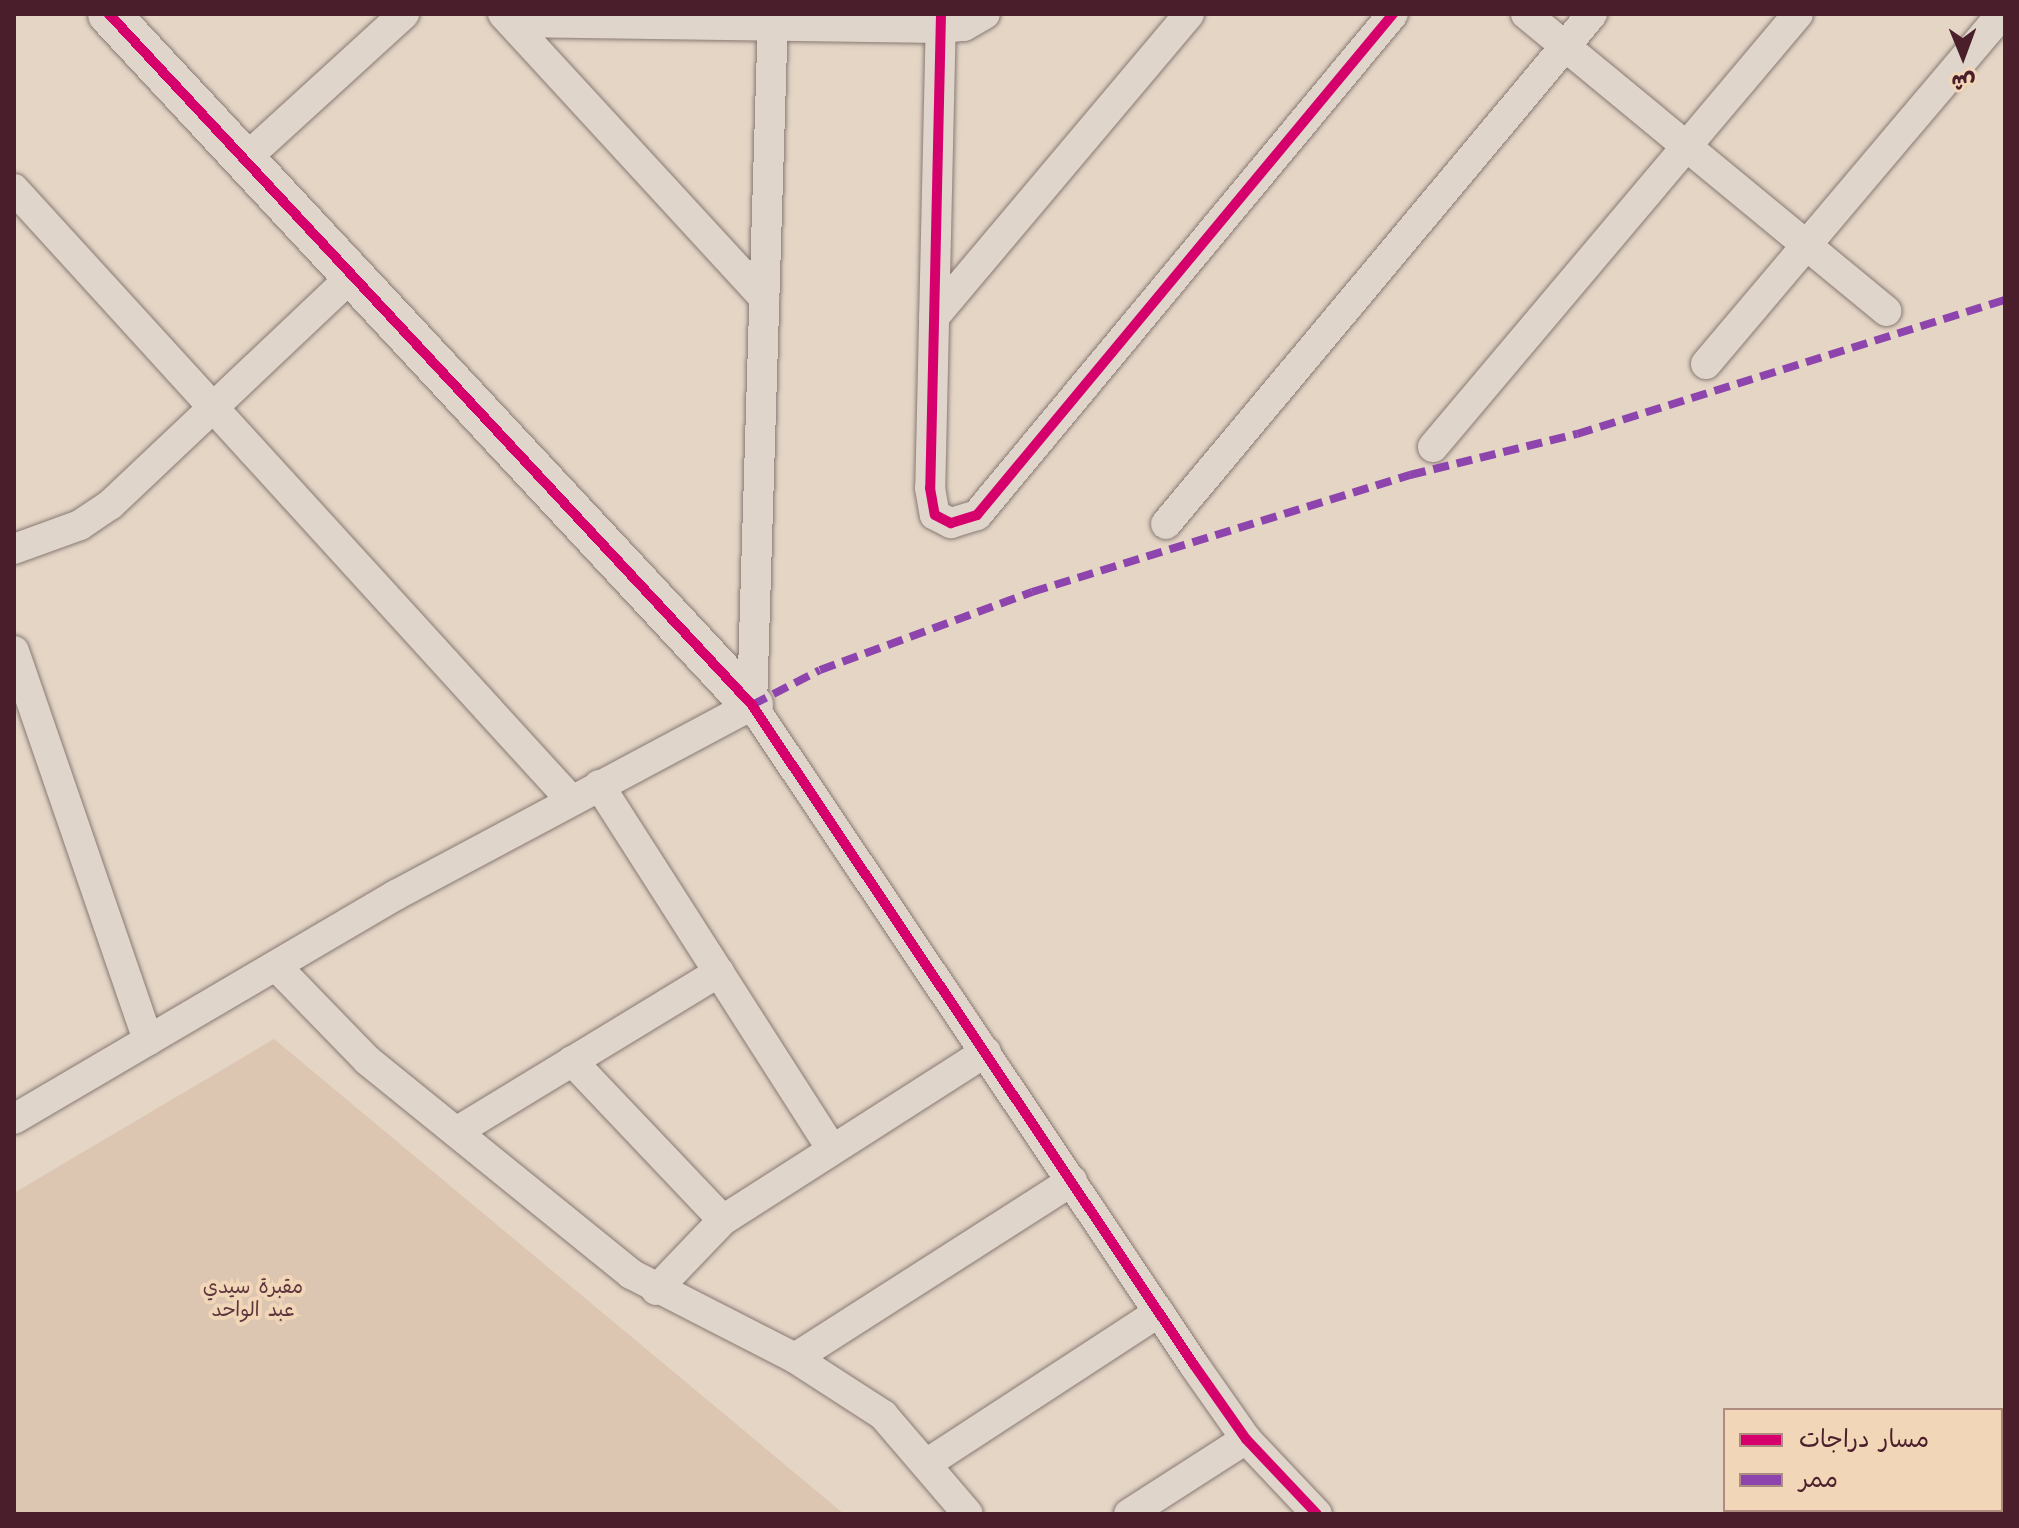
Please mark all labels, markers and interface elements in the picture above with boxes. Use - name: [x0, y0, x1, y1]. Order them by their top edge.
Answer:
- north arrow: [1923, 16, 2003, 96]
- text: ش: [1951, 63, 1976, 98]
- park label: مقبرة سيدي عبد الواحد: [203, 1277, 303, 1324]
- legend: [1723, 1408, 2003, 1512]
- text: مسار دراجات: [1799, 1421, 1929, 1460]
- text: ممر: [1799, 1461, 1838, 1500]

